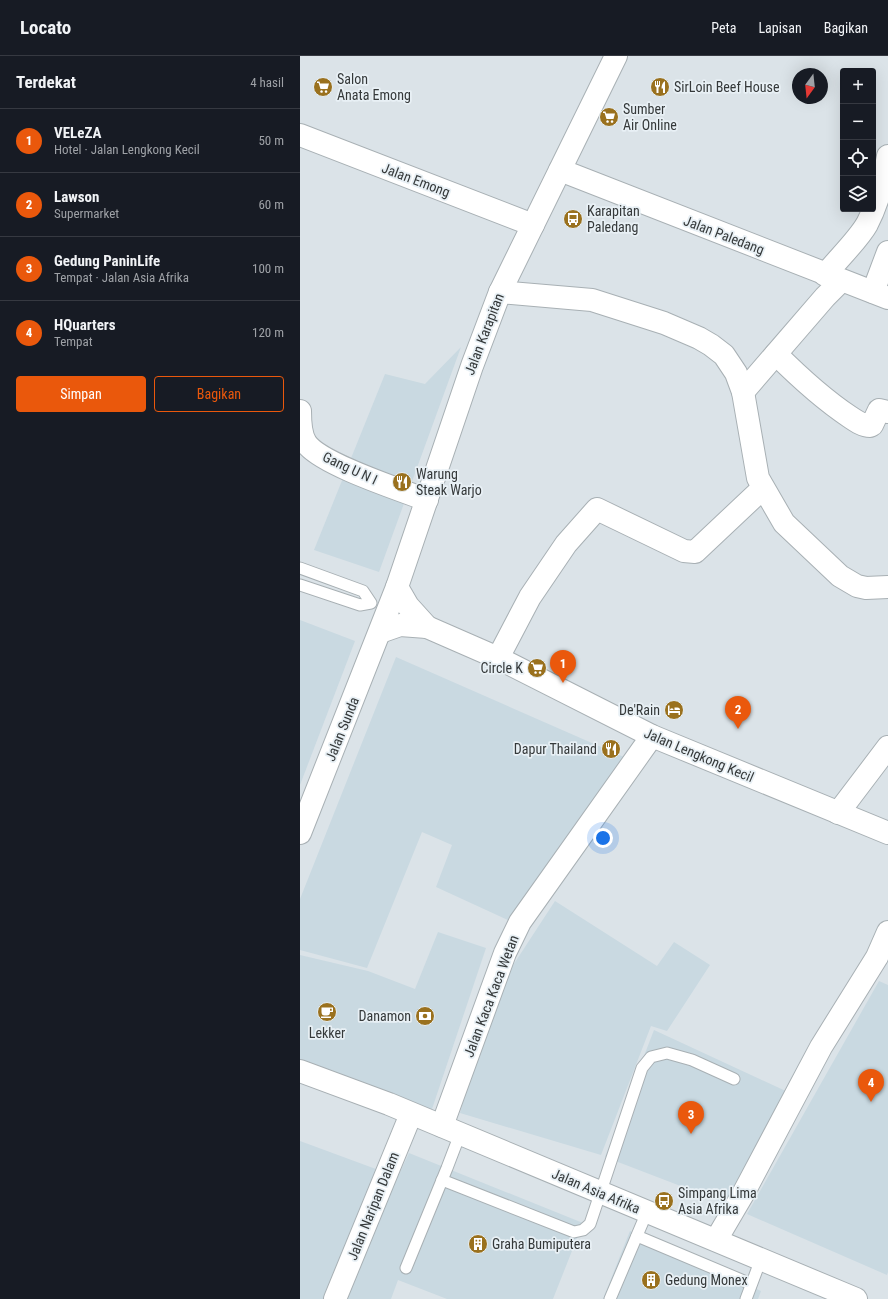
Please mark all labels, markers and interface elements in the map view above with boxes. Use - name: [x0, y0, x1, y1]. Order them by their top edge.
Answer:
- text: Locato: [20, 16, 71, 39]
- text: Peta: [711, 20, 736, 36]
- text: Lapisan: [758, 20, 802, 36]
- text: Bagikan: [824, 20, 868, 36]
- north arrow: [792, 68, 828, 104]
- map controls: [840, 68, 876, 212]
- button: +: [840, 68, 876, 104]
- place label: Salon Anata Emong: [337, 71, 411, 103]
- text: Terdekat: [16, 72, 76, 92]
- text: 4 hasil: [250, 75, 284, 90]
- supermarket icon: Salon Anata Emong: [312, 76, 334, 98]
- restaurant icon: SirLoin Beef House: [649, 76, 671, 98]
- place label: SirLoin Beef House: [674, 79, 780, 95]
- place label: Sumber Air Online: [623, 101, 677, 133]
- button: −: [840, 104, 876, 140]
- supermarket icon: Sumber Air Online: [598, 106, 620, 128]
- text: VELeZA: [54, 124, 101, 142]
- text: 1: [26, 133, 32, 148]
- text: 50 m: [258, 133, 284, 148]
- button: locate: [840, 140, 876, 176]
- text: Hotel · Jalan Lengkong Kecil: [54, 142, 200, 157]
- street label: Jalan Emong: [380, 160, 452, 200]
- button: layers: [840, 176, 876, 212]
- text: Lawson: [54, 188, 99, 206]
- text: 2: [26, 197, 32, 212]
- text: 60 m: [258, 197, 284, 212]
- place label: Karapitan Paledang: [587, 203, 640, 235]
- text: Supermarket: [54, 206, 119, 221]
- bus stop icon: Karapitan Paledang: [562, 208, 584, 230]
- street label: Jalan Paledang: [682, 212, 766, 258]
- text: Gedung PaninLife: [54, 252, 160, 270]
- text: 3: [26, 261, 32, 276]
- text: 100 m: [252, 261, 284, 276]
- text: Tempat · Jalan Asia Afrika: [54, 270, 189, 285]
- street label: Jalan Karapitan: [461, 291, 507, 377]
- text: HQuarters: [54, 316, 116, 334]
- text: 4: [26, 325, 32, 340]
- text: 120 m: [252, 325, 284, 340]
- text: Tempat: [54, 334, 93, 349]
- button: Simpan: [16, 376, 146, 412]
- button: Bagikan: [154, 376, 284, 412]
- street label: Gang U N I: [320, 448, 380, 488]
- place label: Warung Steak Warjo: [416, 466, 482, 498]
- restaurant icon: Warung Steak Warjo: [391, 471, 413, 493]
- pin: 1: [550, 650, 576, 683]
- supermarket icon: Circle K: [526, 657, 548, 679]
- place label: Circle K: [481, 660, 523, 676]
- street label: Jalan Sunda: [322, 695, 362, 763]
- pin: 2: [725, 696, 751, 729]
- hotel icon: De'Rain: [663, 699, 685, 721]
- place label: De'Rain: [619, 702, 660, 718]
- street label: Jalan Lengkong Kecil: [642, 725, 756, 785]
- restaurant icon: Dapur Thailand: [600, 738, 622, 760]
- place label: Dapur Thailand: [514, 741, 597, 757]
- your location: [593, 828, 613, 848]
- street label: Jalan Kaca Kaca Wetan: [460, 933, 522, 1059]
- cafe icon: Lekker: [316, 1001, 338, 1023]
- bank icon: Danamon: [414, 1005, 436, 1027]
- place label: Danamon: [358, 1008, 411, 1024]
- place label: Lekker: [309, 1025, 345, 1041]
- pin: 4: [858, 1069, 884, 1102]
- pin: 3: [678, 1101, 704, 1134]
- street label: Jalan Naripan Dalam: [344, 1150, 402, 1262]
- street label: Jalan Asia Afrika: [550, 1165, 642, 1217]
- place label: Simpang Lima Asia Afrika: [678, 1185, 757, 1217]
- bus stop icon: Simpang Lima Asia Afrika: [653, 1190, 675, 1212]
- building icon: Graha Bumiputera: [467, 1233, 489, 1255]
- place label: Graha Bumiputera: [492, 1236, 591, 1252]
- building icon: Gedung Monex: [640, 1269, 662, 1291]
- place label: Gedung Monex: [665, 1272, 748, 1288]

